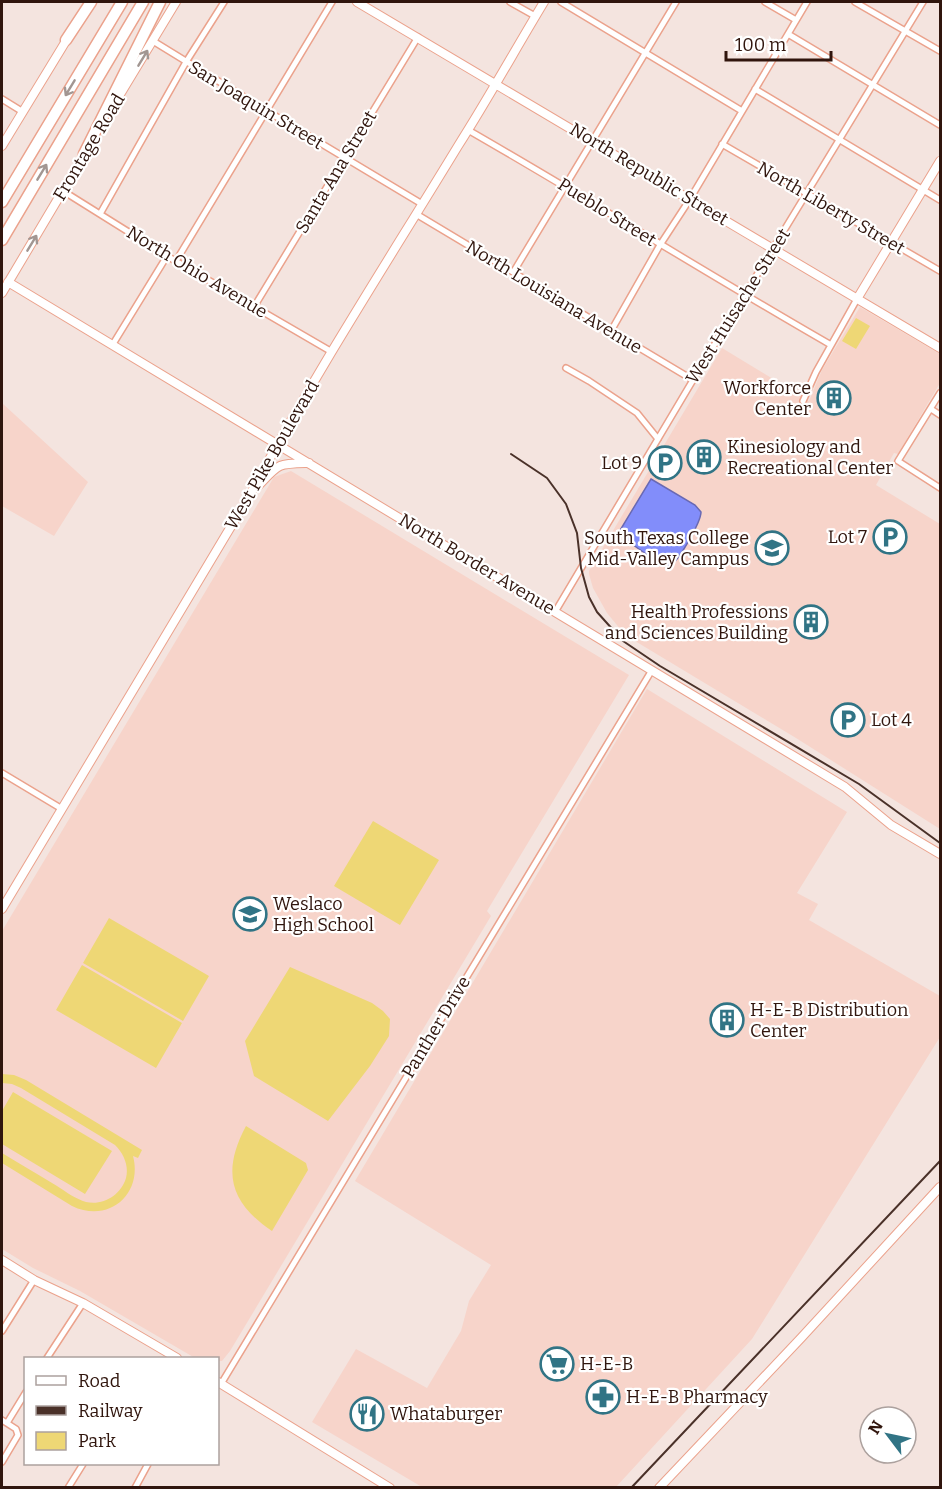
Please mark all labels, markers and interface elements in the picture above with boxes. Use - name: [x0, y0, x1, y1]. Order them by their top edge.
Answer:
- scale bar: [726, 24, 831, 62]
- text: 100 m: [735, 34, 786, 56]
- one-way arrow: [138, 50, 150, 67]
- street label: San Joaquin Street: [184, 56, 328, 154]
- one-way arrow: [64, 79, 76, 96]
- street label: Frontage Road: [48, 89, 130, 204]
- street label: Santa Ana Street: [291, 106, 382, 237]
- street label: North Republic Street: [566, 118, 733, 230]
- street label: North Liberty Street: [753, 157, 909, 259]
- one-way arrow: [36, 164, 48, 181]
- street label: Pueblo Street: [554, 173, 661, 251]
- street label: North Ohio Avenue: [123, 221, 271, 323]
- street label: West Huisache Street: [681, 224, 795, 388]
- one-way arrow: [26, 235, 38, 252]
- street label: North Louisiana Avenue: [462, 236, 646, 358]
- street label: West Pike Boulevard: [220, 376, 324, 534]
- place label: Workforce Center: [723, 377, 811, 420]
- building icon: Workforce Center: [816, 380, 852, 416]
- place label: Kinesiology and Recreational Center: [727, 436, 893, 479]
- building icon: Kinesiology and Recreational Center: [686, 439, 722, 475]
- parking icon: Lot 9: [647, 445, 683, 481]
- place label: Lot 9: [601, 452, 642, 474]
- street label: North Border Avenue: [395, 509, 559, 619]
- parking icon: Lot 7: [872, 519, 908, 555]
- place label: Lot 7: [828, 526, 867, 548]
- place label: South Texas College Mid-Valley Campus: [584, 527, 749, 570]
- school or university icon: South Texas College Mid-Valley Campus: [754, 530, 790, 566]
- place label: Health Professions and Sciences Building: [605, 601, 788, 644]
- building icon: Health Professions and Sciences Building: [793, 604, 829, 640]
- parking icon: Lot 4: [830, 702, 866, 738]
- place label: Lot 4: [871, 709, 912, 731]
- place label: Weslaco High School: [273, 893, 374, 936]
- school or university icon: Weslaco High School: [232, 896, 268, 932]
- street label: Panther Drive: [397, 972, 475, 1082]
- place label: H-E-B Distribution Center: [750, 999, 909, 1042]
- building icon: H-E-B Distribution Center: [709, 1002, 745, 1038]
- supermarket icon: H-E-B: [539, 1346, 575, 1382]
- place label: H-E-B: [580, 1353, 633, 1375]
- legend: [24, 1357, 219, 1465]
- text: Road: [78, 1370, 121, 1392]
- pharmacy icon: H-E-B Pharmacy: [585, 1379, 621, 1415]
- place label: H-E-B Pharmacy: [626, 1386, 768, 1408]
- restaurant icon: Whataburger: [349, 1396, 385, 1432]
- text: Railway: [78, 1400, 143, 1422]
- place label: Whataburger: [390, 1403, 502, 1425]
- north arrow: [858, 1405, 918, 1465]
- text: N: [864, 1417, 887, 1438]
- text: Park: [78, 1430, 117, 1452]

